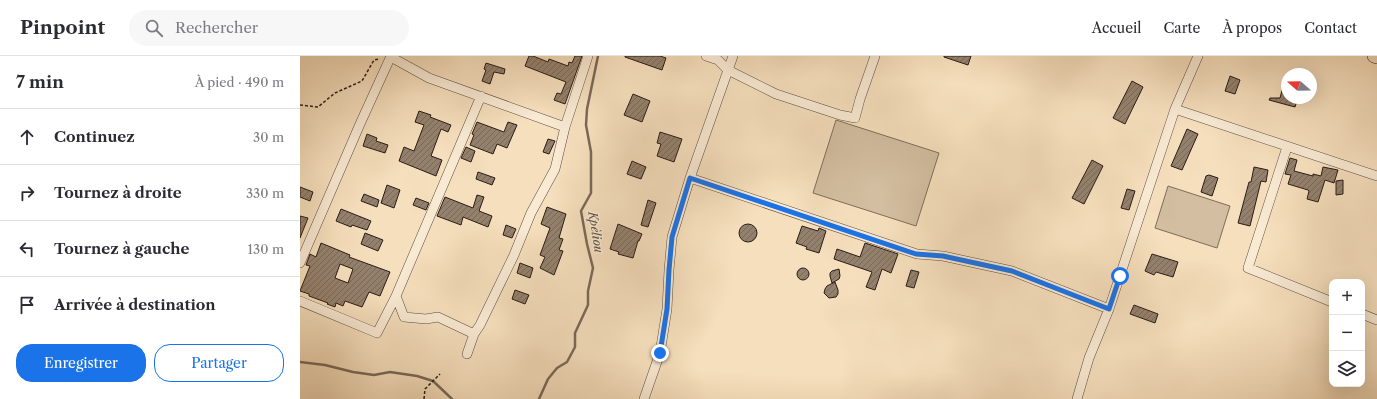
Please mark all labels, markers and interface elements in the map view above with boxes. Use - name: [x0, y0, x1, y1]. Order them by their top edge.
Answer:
- search box: [129, 10, 409, 46]
- text: Pinpoint: [20, 16, 105, 39]
- icon: search: [143, 17, 165, 39]
- text: Rechercher: [175, 18, 258, 37]
- text: Accueil: [1092, 19, 1142, 37]
- text: Carte: [1164, 19, 1200, 37]
- text: À propos: [1222, 19, 1282, 37]
- text: Contact: [1304, 19, 1357, 37]
- north arrow: [1281, 68, 1317, 104]
- text: 7 min: [16, 72, 64, 92]
- text: À pied · 490 m: [195, 74, 284, 90]
- icon: ahead: [16, 126, 38, 148]
- text: Continuez: [54, 127, 135, 146]
- text: 30 m: [253, 129, 284, 145]
- icon: right: [16, 182, 38, 204]
- text: Tournez à droite: [54, 183, 182, 202]
- text: 330 m: [246, 185, 284, 201]
- water label: Kpèliou: [585, 209, 607, 255]
- icon: left: [16, 238, 38, 260]
- text: Tournez à gauche: [54, 239, 190, 258]
- text: 130 m: [248, 241, 284, 257]
- route start: [1111, 267, 1129, 285]
- map controls: [1329, 279, 1365, 387]
- button: +: [1329, 279, 1365, 315]
- icon: arrive: [16, 294, 38, 316]
- text: Arrivée à destination: [54, 295, 216, 314]
- button: −: [1329, 315, 1365, 351]
- button: Enregistrer: [16, 344, 146, 382]
- button: Partager: [154, 344, 284, 382]
- route end: [651, 344, 669, 362]
- button: layers: [1329, 351, 1365, 387]

